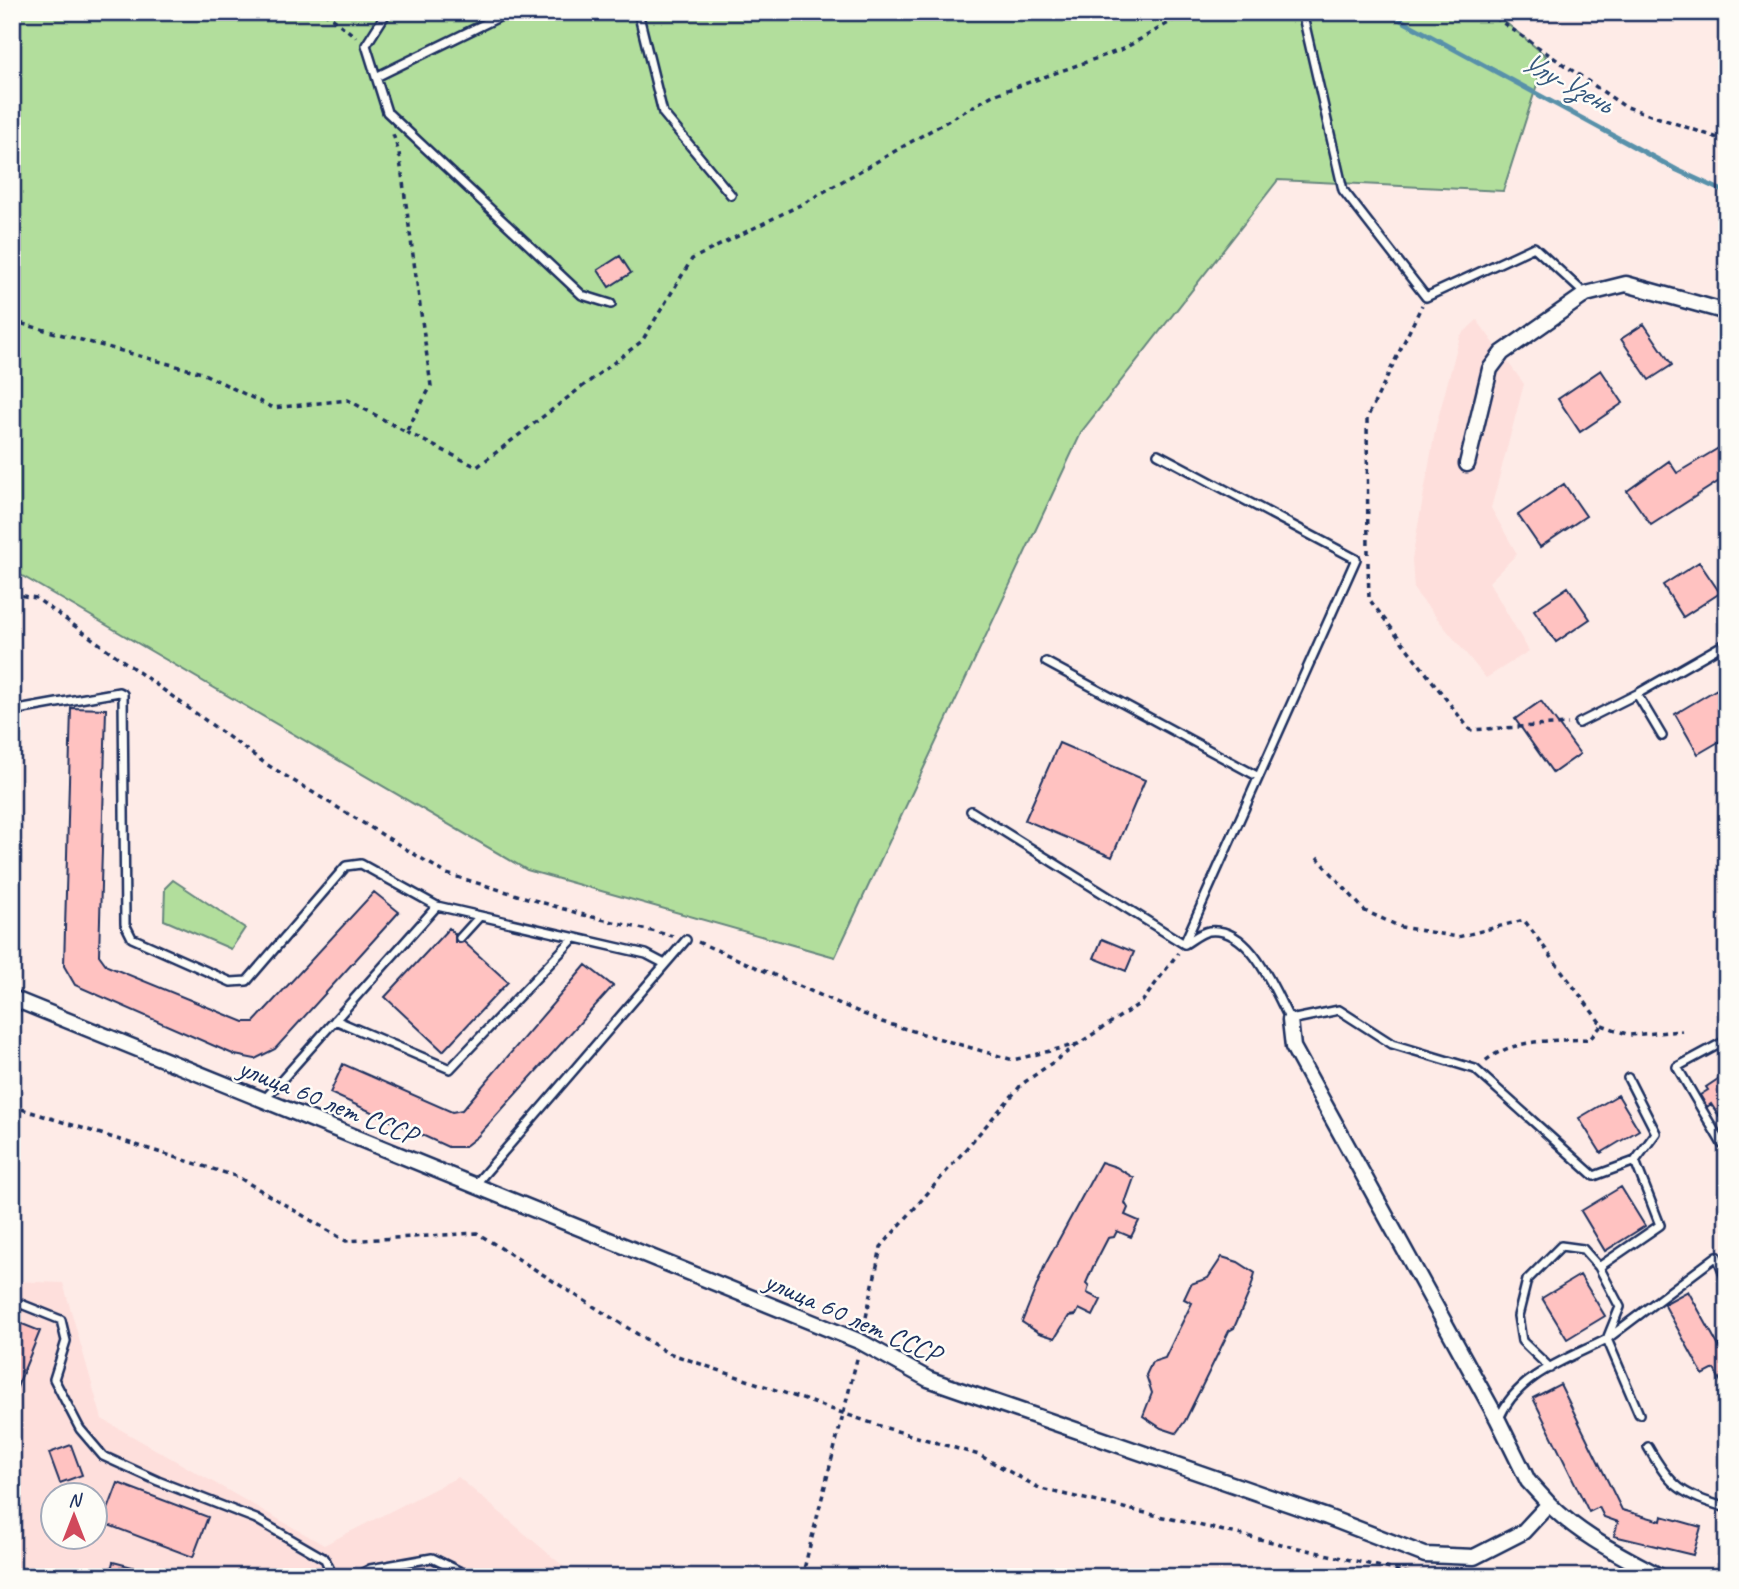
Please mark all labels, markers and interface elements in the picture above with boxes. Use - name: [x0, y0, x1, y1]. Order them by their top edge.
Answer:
- water label: Улу-Узень: [1515, 42, 1622, 124]
- street label: улица 60 лет СССР: [232, 1049, 426, 1154]
- street label: улица 60 лет СССР: [758, 1262, 950, 1373]
- north arrow: [38, 1480, 108, 1550]
- text: N: [68, 1488, 83, 1512]

